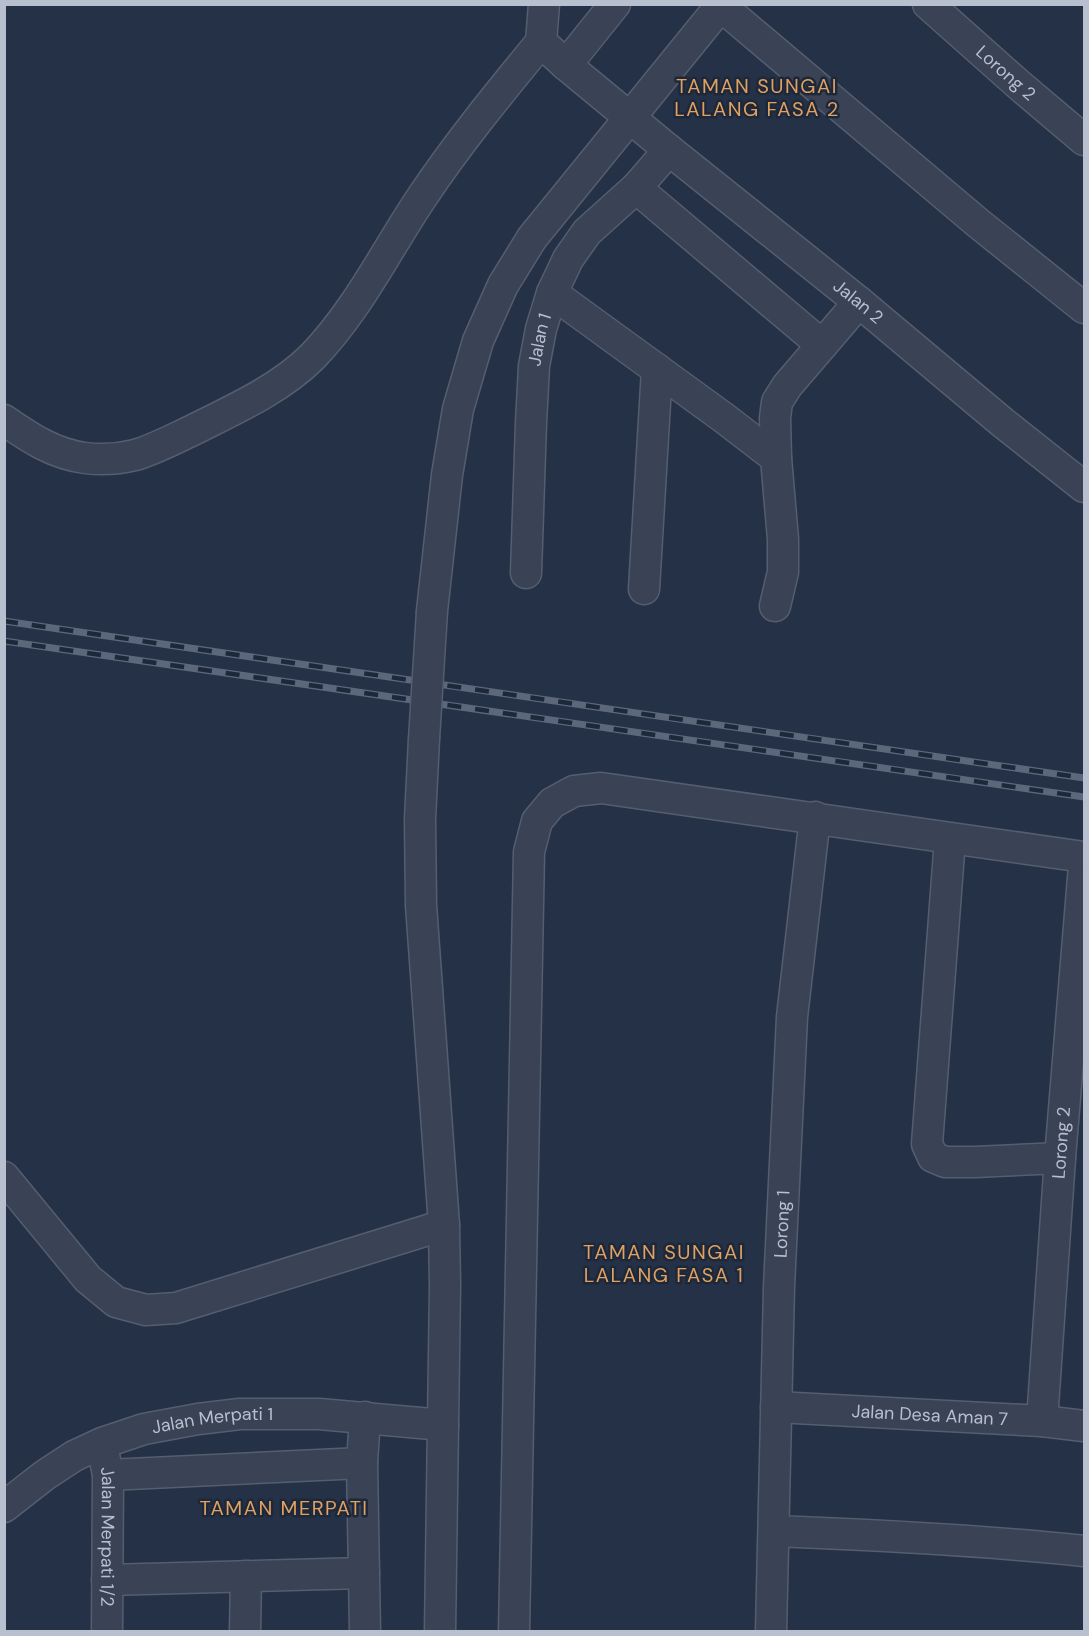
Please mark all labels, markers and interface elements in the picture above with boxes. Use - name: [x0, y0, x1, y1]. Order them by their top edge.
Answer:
- street label: Lorong 2: [971, 40, 1041, 106]
- district label: TAMAN SUNGAI LALANG FASA 2: [674, 73, 840, 122]
- street label: Jalan 2: [828, 274, 888, 329]
- street label: Jalan 1: [522, 310, 557, 368]
- street label: Lorong 2: [1047, 1106, 1076, 1180]
- street label: Lorong 1: [768, 1190, 796, 1259]
- district label: TAMAN SUNGAI LALANG FASA 1: [583, 1239, 745, 1288]
- street label: Jalan Desa Aman 7: [851, 1399, 1009, 1431]
- street label: Jalan Merpati 1: [150, 1402, 273, 1439]
- street label: Jalan Merpati 1/2: [95, 1464, 120, 1607]
- district label: TAMAN MERPATI: [199, 1495, 369, 1521]

